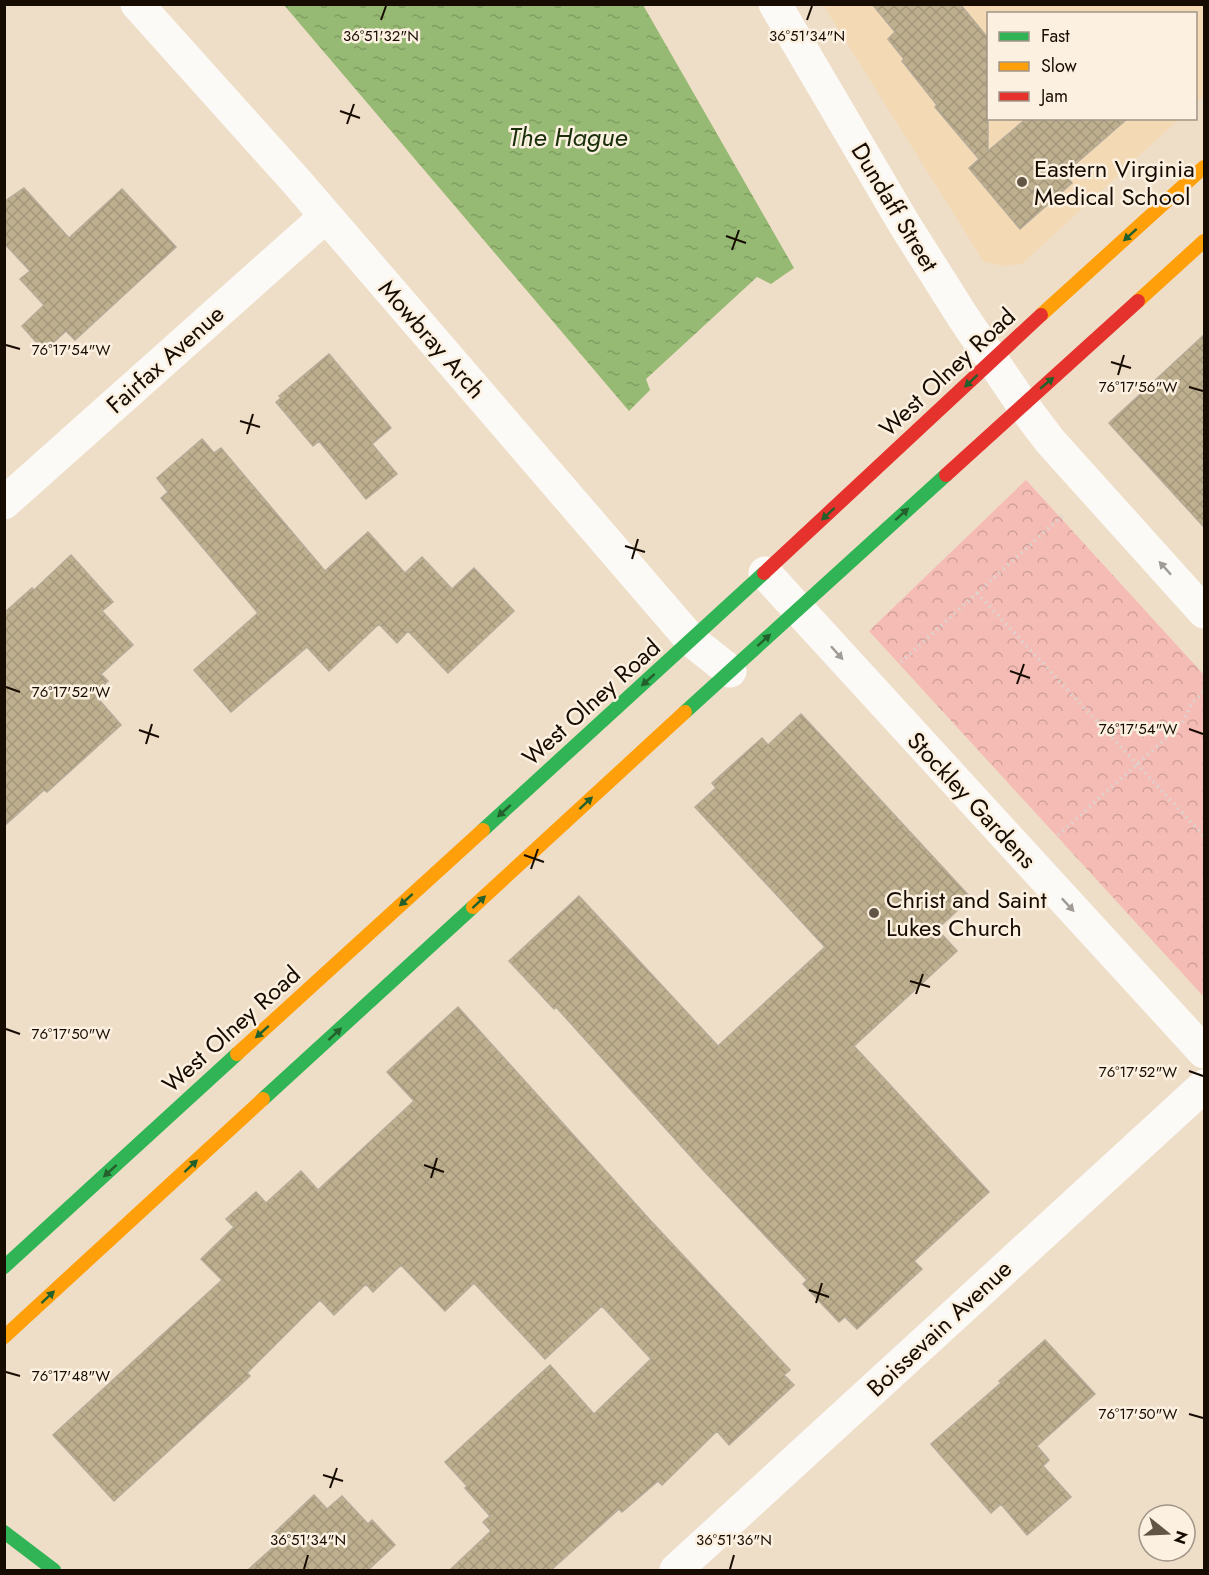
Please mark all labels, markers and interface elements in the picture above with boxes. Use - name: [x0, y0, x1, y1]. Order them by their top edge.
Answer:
- legend: [987, 12, 1197, 120]
- text: Fast: [1041, 23, 1070, 49]
- text: 36°51'32"N: [343, 25, 419, 47]
- text: 36°51'34"N: [769, 25, 845, 47]
- text: Slow: [1041, 53, 1078, 79]
- text: Jam: [1039, 83, 1068, 109]
- water label: The Hague: [509, 118, 627, 156]
- street label: Dundaff Street: [843, 136, 947, 278]
- place label: Eastern Virginia Medical School: [1034, 151, 1195, 214]
- marker: Eastern Virginia Medical School: [1015, 175, 1029, 189]
- one-way arrow: [1123, 228, 1138, 241]
- street label: Mowbray Arch: [370, 272, 494, 406]
- street label: Fairfax Avenue: [98, 297, 232, 421]
- street label: West Olney Road: [871, 299, 1023, 445]
- text: 76°17'54"W: [32, 339, 110, 361]
- one-way arrow: [964, 373, 978, 387]
- text: 76°17'56"W: [1099, 376, 1177, 398]
- one-way arrow: [1039, 377, 1055, 390]
- one-way arrow: [821, 507, 836, 521]
- one-way arrow: [895, 507, 910, 521]
- one-way arrow: [1158, 561, 1172, 576]
- street label: West Olney Road: [514, 630, 668, 774]
- one-way arrow: [757, 634, 771, 648]
- one-way arrow: [830, 646, 844, 661]
- one-way arrow: [641, 673, 656, 686]
- text: 76°17'52"W: [32, 681, 110, 703]
- text: 76°17'54"W: [1099, 718, 1177, 740]
- street label: Stockley Gardens: [899, 724, 1045, 876]
- one-way arrow: [578, 797, 593, 810]
- one-way arrow: [496, 804, 511, 818]
- place label: Christ and Saint Lukes Church: [886, 882, 1047, 945]
- one-way arrow: [399, 893, 414, 906]
- one-way arrow: [471, 895, 486, 909]
- one-way arrow: [1061, 898, 1075, 912]
- marker: Christ and Saint Lukes Church: [867, 906, 881, 920]
- street label: West Olney Road: [154, 957, 308, 1101]
- text: 76°17'50"W: [32, 1023, 111, 1045]
- one-way arrow: [255, 1025, 270, 1038]
- one-way arrow: [327, 1028, 342, 1041]
- text: 76°17'52"W: [1099, 1061, 1177, 1083]
- one-way arrow: [184, 1159, 199, 1173]
- one-way arrow: [103, 1163, 117, 1177]
- street label: Boissevain Avenue: [859, 1251, 1019, 1405]
- one-way arrow: [40, 1291, 54, 1305]
- text: 76°17'48"W: [32, 1365, 110, 1387]
- text: 76°17'50"W: [1099, 1403, 1178, 1425]
- north arrow: [1137, 1503, 1197, 1563]
- text: N: [1168, 1528, 1194, 1547]
- text: 36°51'34"N: [270, 1529, 346, 1551]
- text: 36°51'36"N: [696, 1529, 772, 1551]

